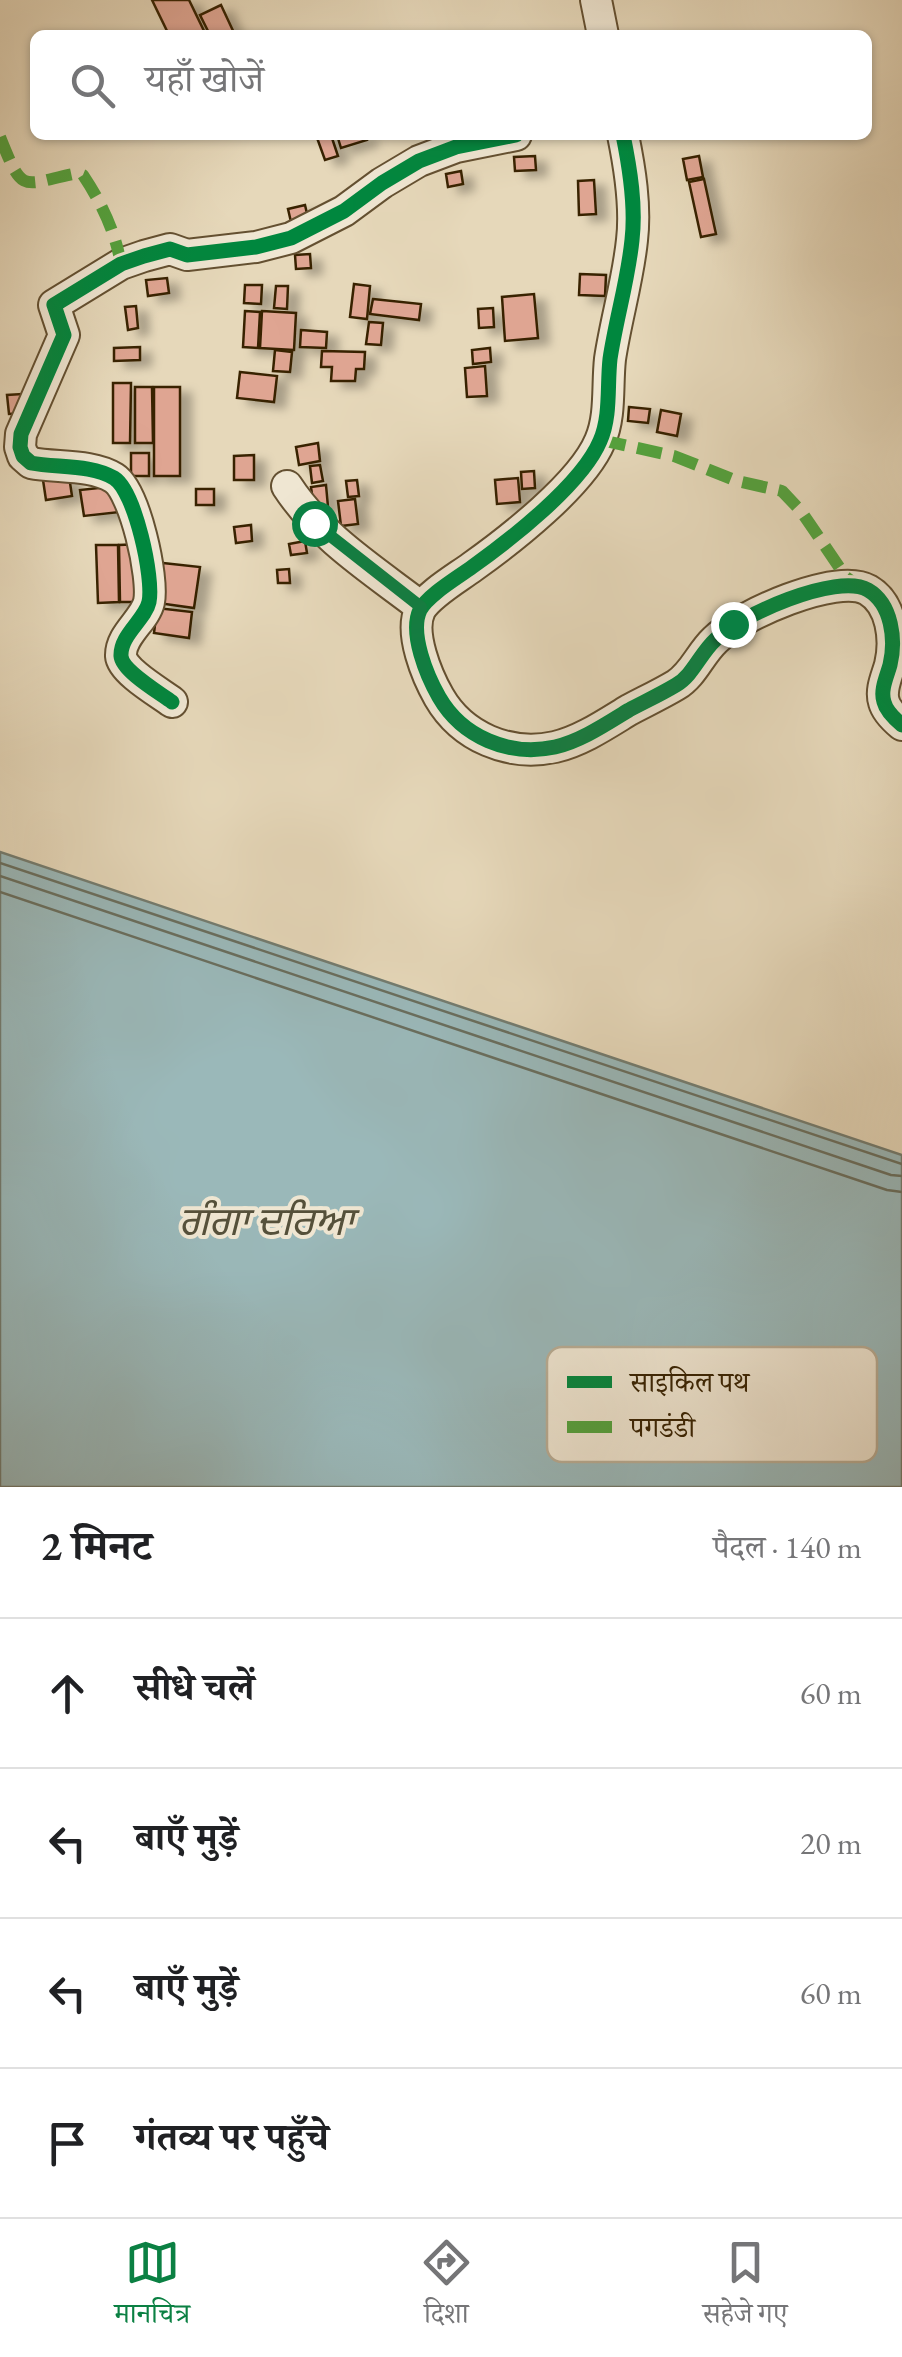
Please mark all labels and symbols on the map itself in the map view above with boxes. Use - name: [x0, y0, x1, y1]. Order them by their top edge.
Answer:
- route start: [292, 501, 338, 547]
- route end: [711, 602, 757, 648]
- water label: ਗੰਗਾ ਦਰਿਆ: [179, 1195, 360, 1247]
- legend: [547, 1347, 877, 1462]
- text: साइकिल पथ: [628, 1364, 751, 1400]
- text: पगडंडी: [628, 1409, 697, 1445]

